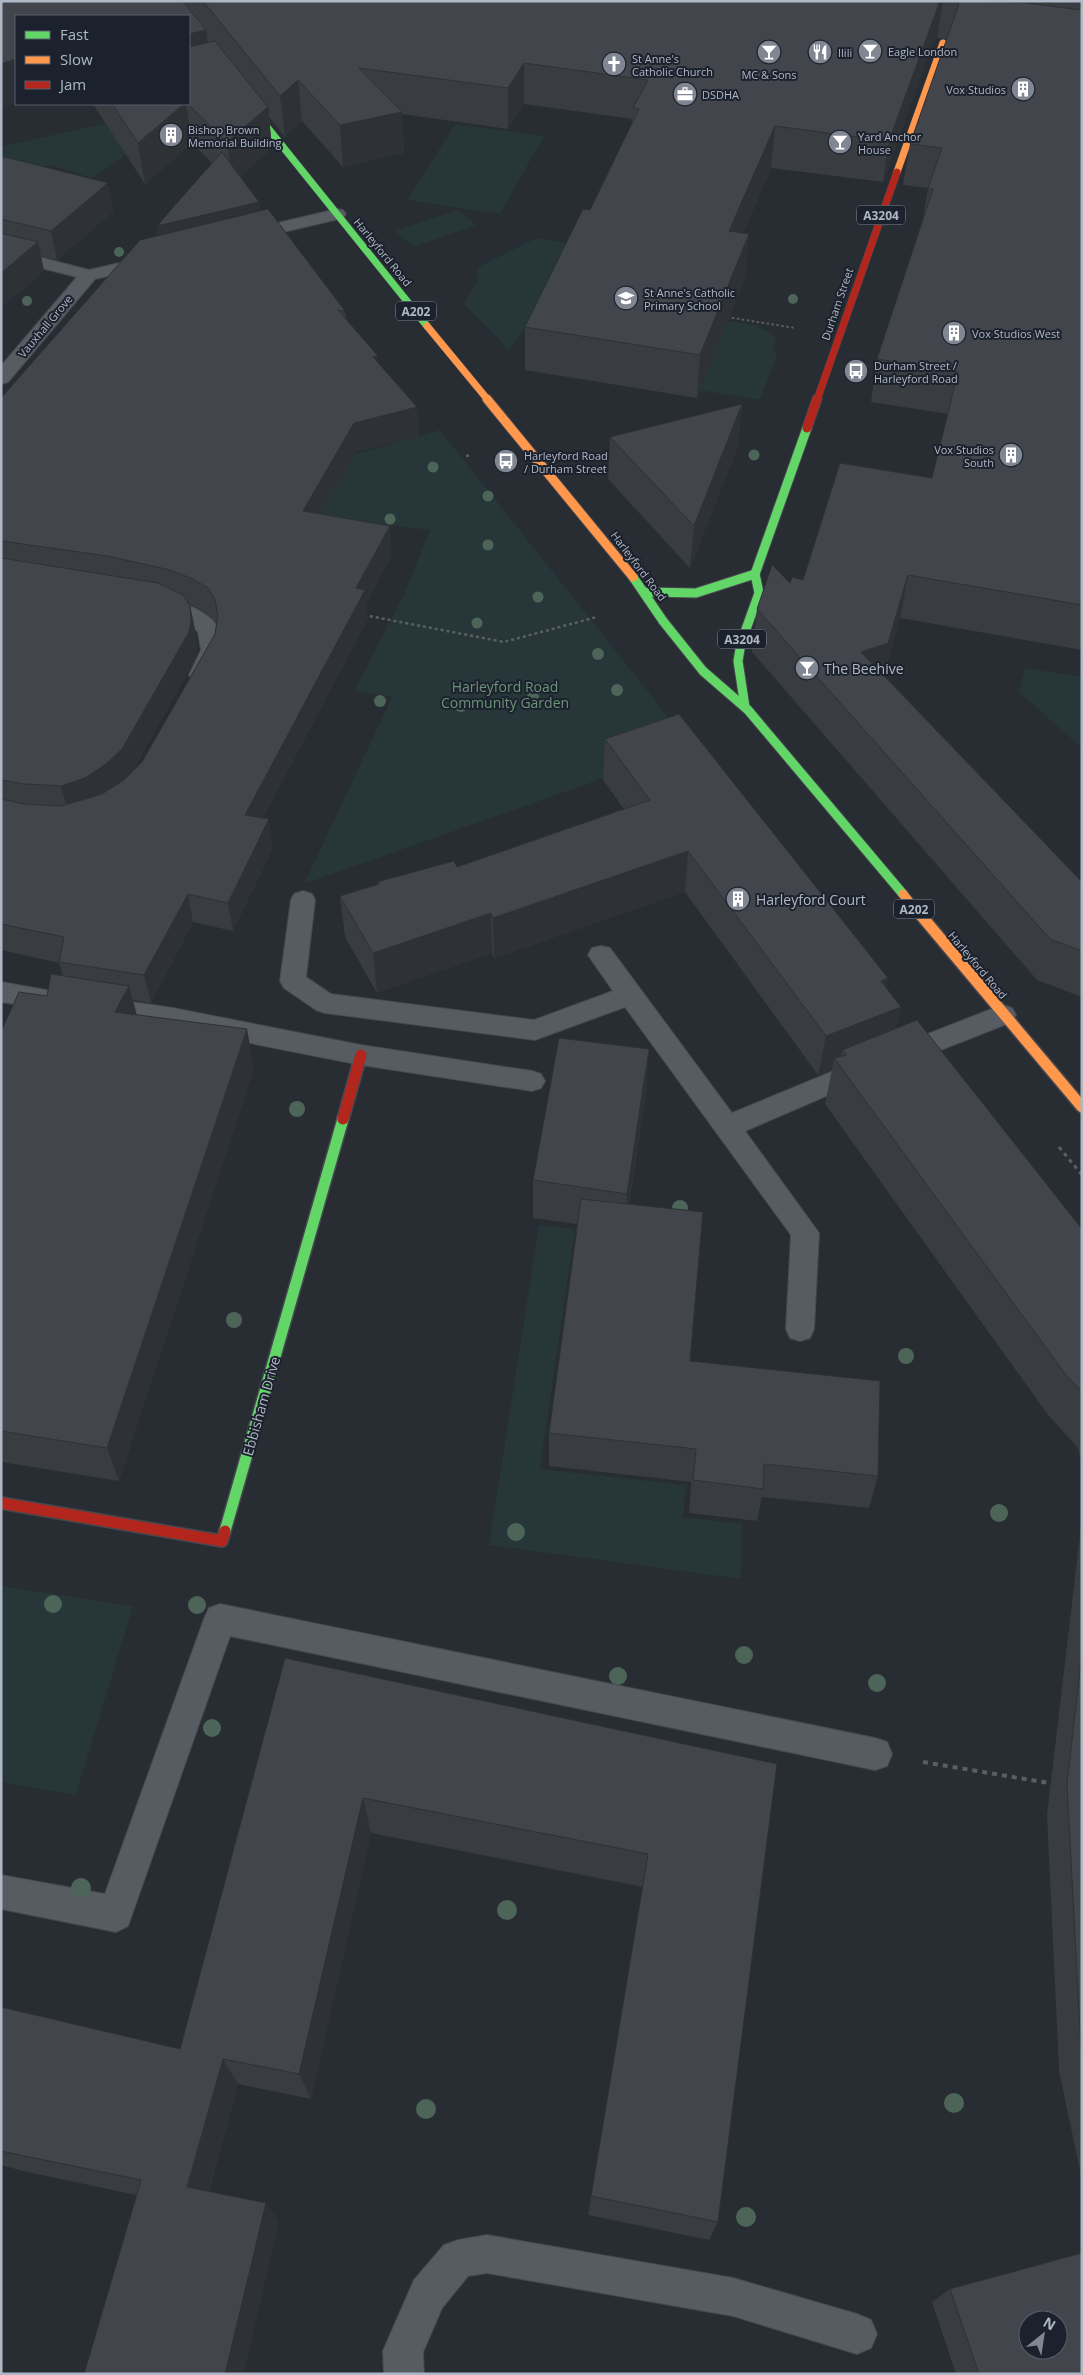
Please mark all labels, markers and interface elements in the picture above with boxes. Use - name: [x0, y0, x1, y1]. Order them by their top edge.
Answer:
- legend: [15, 15, 190, 105]
- text: Fast: [60, 24, 89, 44]
- bar icon: Eagle London: [857, 38, 883, 64]
- bar icon: MC & Sons: [756, 39, 782, 65]
- restaurant icon: Ilili: [807, 39, 833, 65]
- place label: Eagle London: [888, 44, 957, 59]
- place label: Ilili: [838, 45, 852, 60]
- text: Slow: [60, 49, 93, 69]
- church icon: St Anne's Catholic Church: [601, 51, 627, 77]
- place label: St Anne's Catholic Church: [632, 51, 713, 79]
- place label: MC & Sons: [741, 67, 797, 82]
- text: Jam: [58, 74, 86, 94]
- building icon: Vox Studios: [1010, 76, 1036, 102]
- office icon: DSDHA: [672, 81, 698, 107]
- place label: Vox Studios: [946, 82, 1006, 97]
- place label: DSDHA: [702, 87, 739, 102]
- building icon: Bishop Brown Memorial Building: [158, 122, 184, 148]
- place label: Bishop Brown Memorial Building: [188, 122, 282, 150]
- bar icon: Yard Anchor House: [827, 129, 853, 155]
- place label: Yard Anchor House: [858, 129, 922, 157]
- road number: A3204: [857, 206, 905, 224]
- street label: Harleyford Road: [351, 215, 415, 289]
- street label: Durham Street: [818, 266, 856, 342]
- school or university icon: St Anne's Catholic Primary School: [613, 285, 639, 311]
- place label: St Anne's Catholic Primary School: [644, 285, 735, 313]
- street label: Vauxhall Grove: [14, 292, 76, 360]
- road number: A202: [396, 302, 436, 321]
- building icon: Vox Studios West: [941, 320, 967, 346]
- place label: Vox Studios West: [972, 326, 1060, 341]
- bus stop icon: Durham Street / Harleyford Road: [843, 358, 869, 384]
- place label: Durham Street / Harleyford Road: [874, 358, 958, 386]
- place label: Vox Studios South: [934, 442, 994, 470]
- building icon: Vox Studios South: [998, 442, 1024, 468]
- bus stop icon: Harleyford Road / Durham Street: [493, 448, 519, 474]
- place label: Harleyford Road / Durham Street: [524, 448, 608, 476]
- street label: Harleyford Road: [608, 528, 670, 604]
- road number: A3204: [718, 630, 766, 648]
- bar icon: The Beehive: [794, 655, 820, 681]
- place label: The Beehive: [824, 659, 904, 678]
- park label: Harleyford Road Community Garden: [441, 677, 569, 712]
- building icon: Harleyford Court: [725, 886, 751, 912]
- place label: Harleyford Court: [756, 890, 866, 909]
- road number: A202: [894, 900, 934, 919]
- street label: Harleyford Road: [945, 928, 1011, 1002]
- street label: Ebbisham Drive: [238, 1354, 284, 1458]
- north arrow: [1018, 2310, 1068, 2360]
- text: N: [1040, 2312, 1059, 2334]

